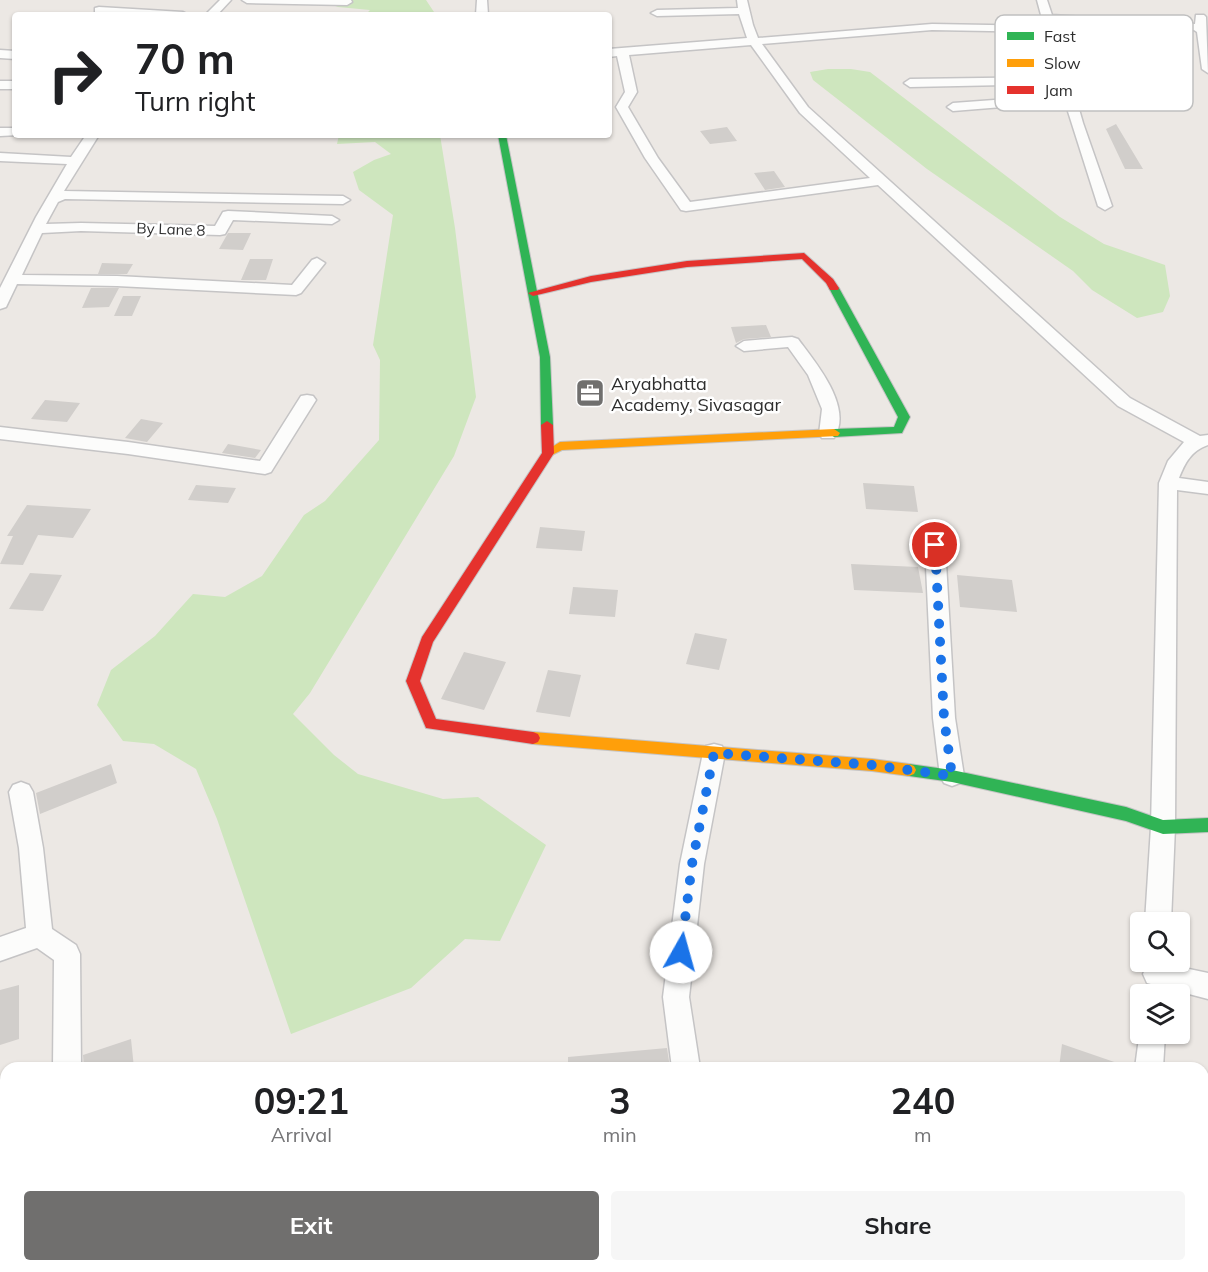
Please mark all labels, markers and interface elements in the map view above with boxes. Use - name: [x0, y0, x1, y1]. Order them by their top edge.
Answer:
- legend: [995, 15, 1193, 111]
- text: Fast: [1044, 26, 1076, 46]
- text: 70 m: [135, 32, 235, 85]
- icon: right: [36, 36, 114, 114]
- text: Slow: [1044, 53, 1081, 73]
- text: Jam: [1044, 80, 1073, 100]
- text: Turn right: [135, 84, 255, 118]
- street label: By Lane 8: [136, 218, 206, 240]
- place label: Aryabhatta Academy, Sivasagar: [611, 372, 782, 416]
- office icon: Aryabhatta Academy, Sivasagar: [574, 377, 606, 409]
- pin: [909, 519, 960, 570]
- icon: arrive: [918, 528, 951, 561]
- map controls: [1130, 912, 1190, 1044]
- button: search: [1130, 912, 1190, 972]
- position arrow: [649, 920, 713, 984]
- button: layers: [1130, 984, 1190, 1044]
- text: 09:21: [254, 1078, 349, 1123]
- text: 3: [609, 1078, 631, 1123]
- text: 240: [890, 1078, 955, 1123]
- text: Arrival: [271, 1122, 332, 1147]
- text: min: [603, 1122, 637, 1147]
- text: m: [914, 1122, 932, 1147]
- button: Exit: [24, 1191, 599, 1260]
- button: Share: [611, 1191, 1185, 1260]

